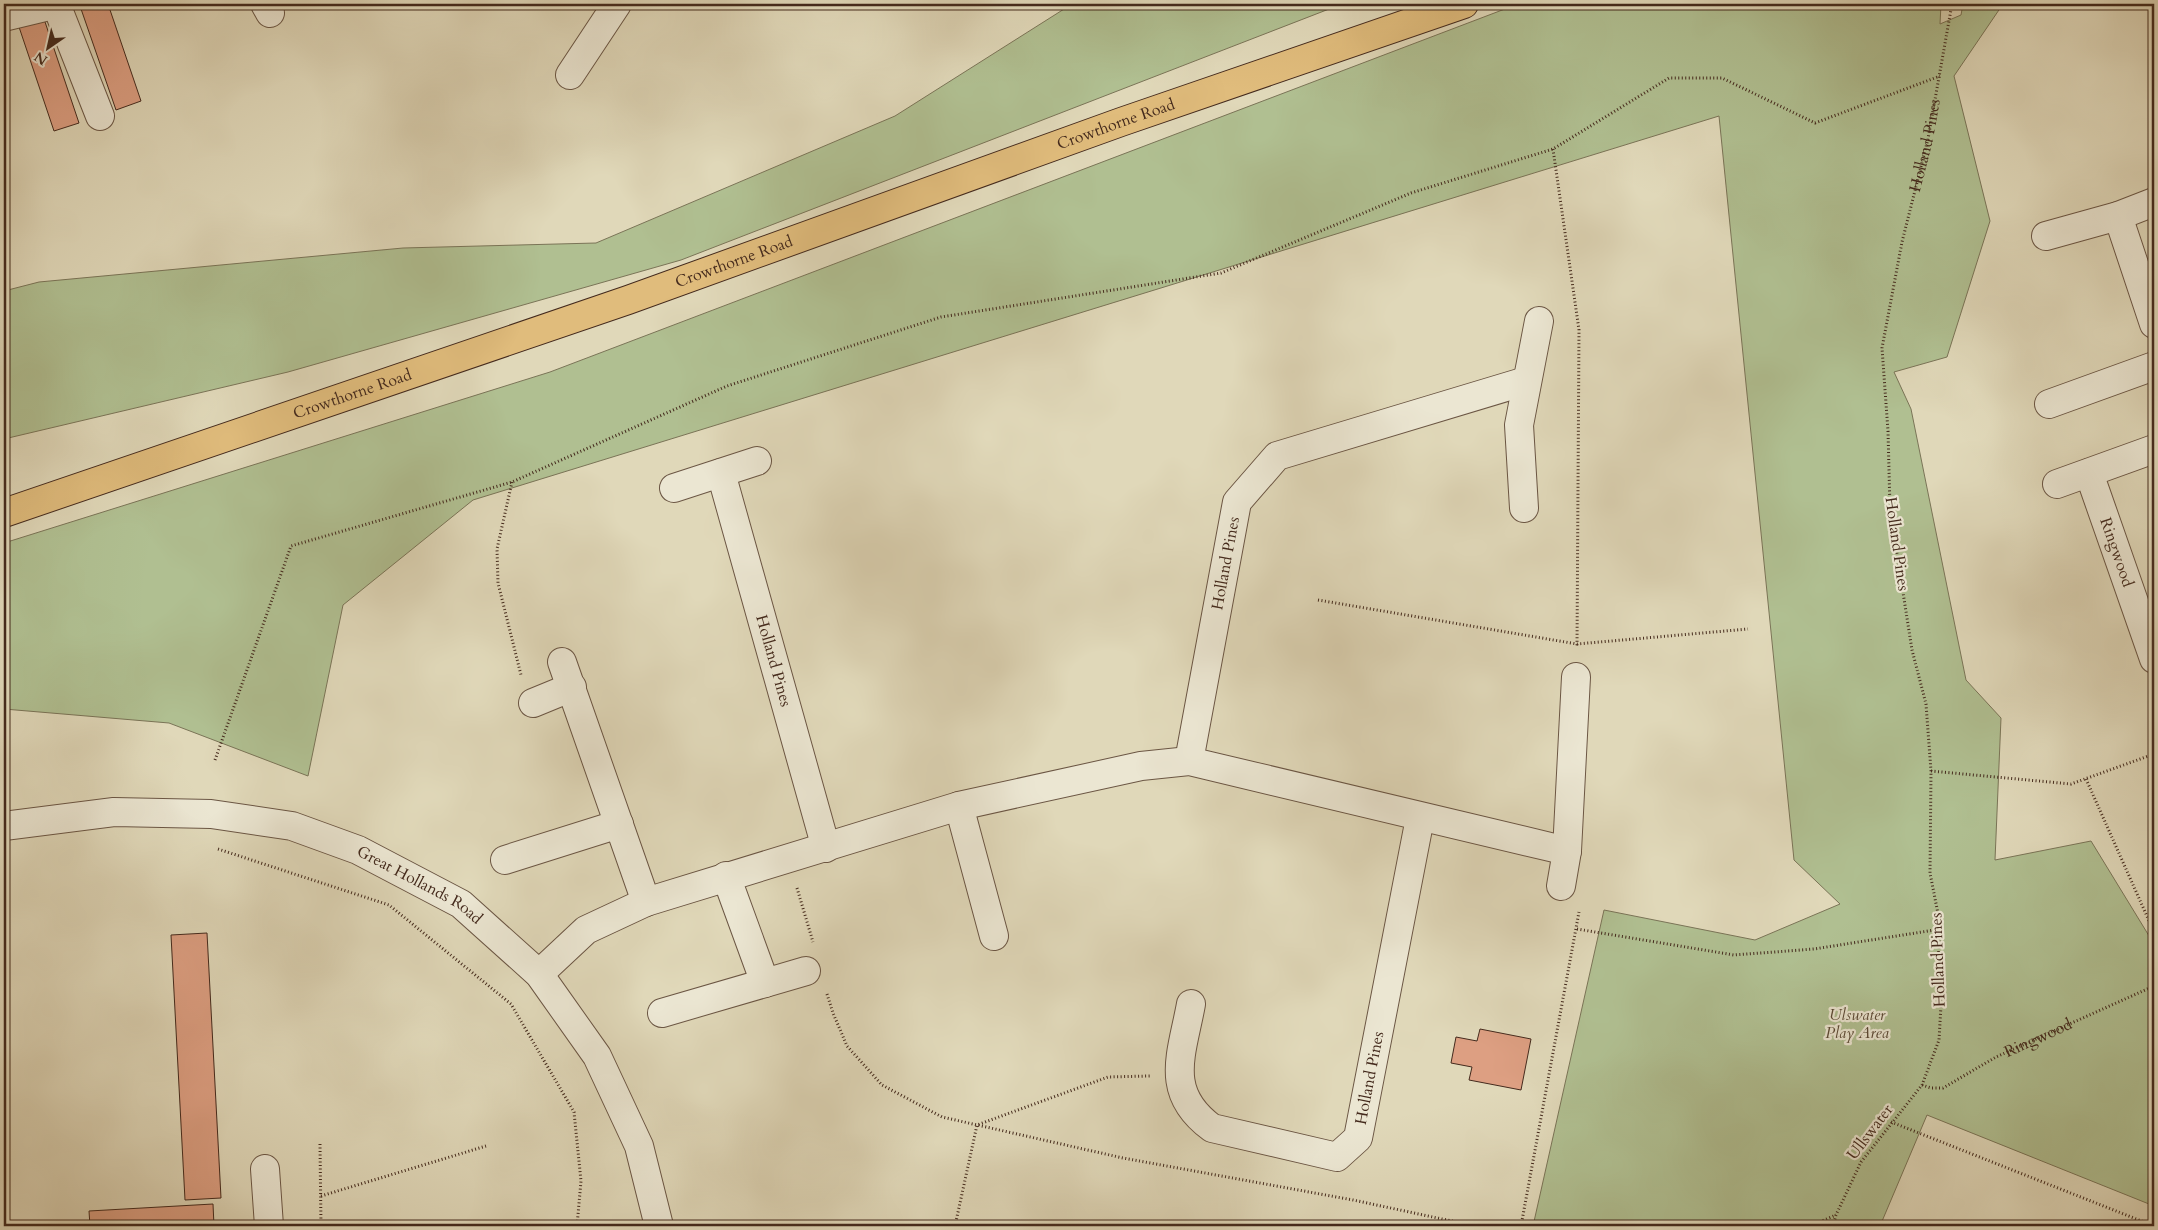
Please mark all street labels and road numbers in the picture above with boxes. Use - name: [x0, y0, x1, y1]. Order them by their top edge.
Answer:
- street label: Crowthorne Road: [1054, 93, 1178, 155]
- street label: Holland Pines: [1904, 97, 1946, 194]
- street label: Crowthorne Road: [672, 230, 796, 293]
- street label: Crowthorne Road: [290, 364, 415, 425]
- street label: Holland Pines: [1880, 496, 1914, 592]
- street label: Holland Pines: [1206, 515, 1245, 612]
- street label: Ringwood: [2094, 515, 2139, 591]
- street label: Holland Pines: [750, 612, 797, 709]
- street label: Great Hollands Road: [353, 840, 488, 930]
- street label: Holland Pines: [1925, 912, 1951, 1008]
- street label: Ringwood: [2001, 1013, 2076, 1063]
- street label: Holland Pines: [1350, 1029, 1389, 1127]
- street label: Ullswater: [1842, 1100, 1898, 1164]

